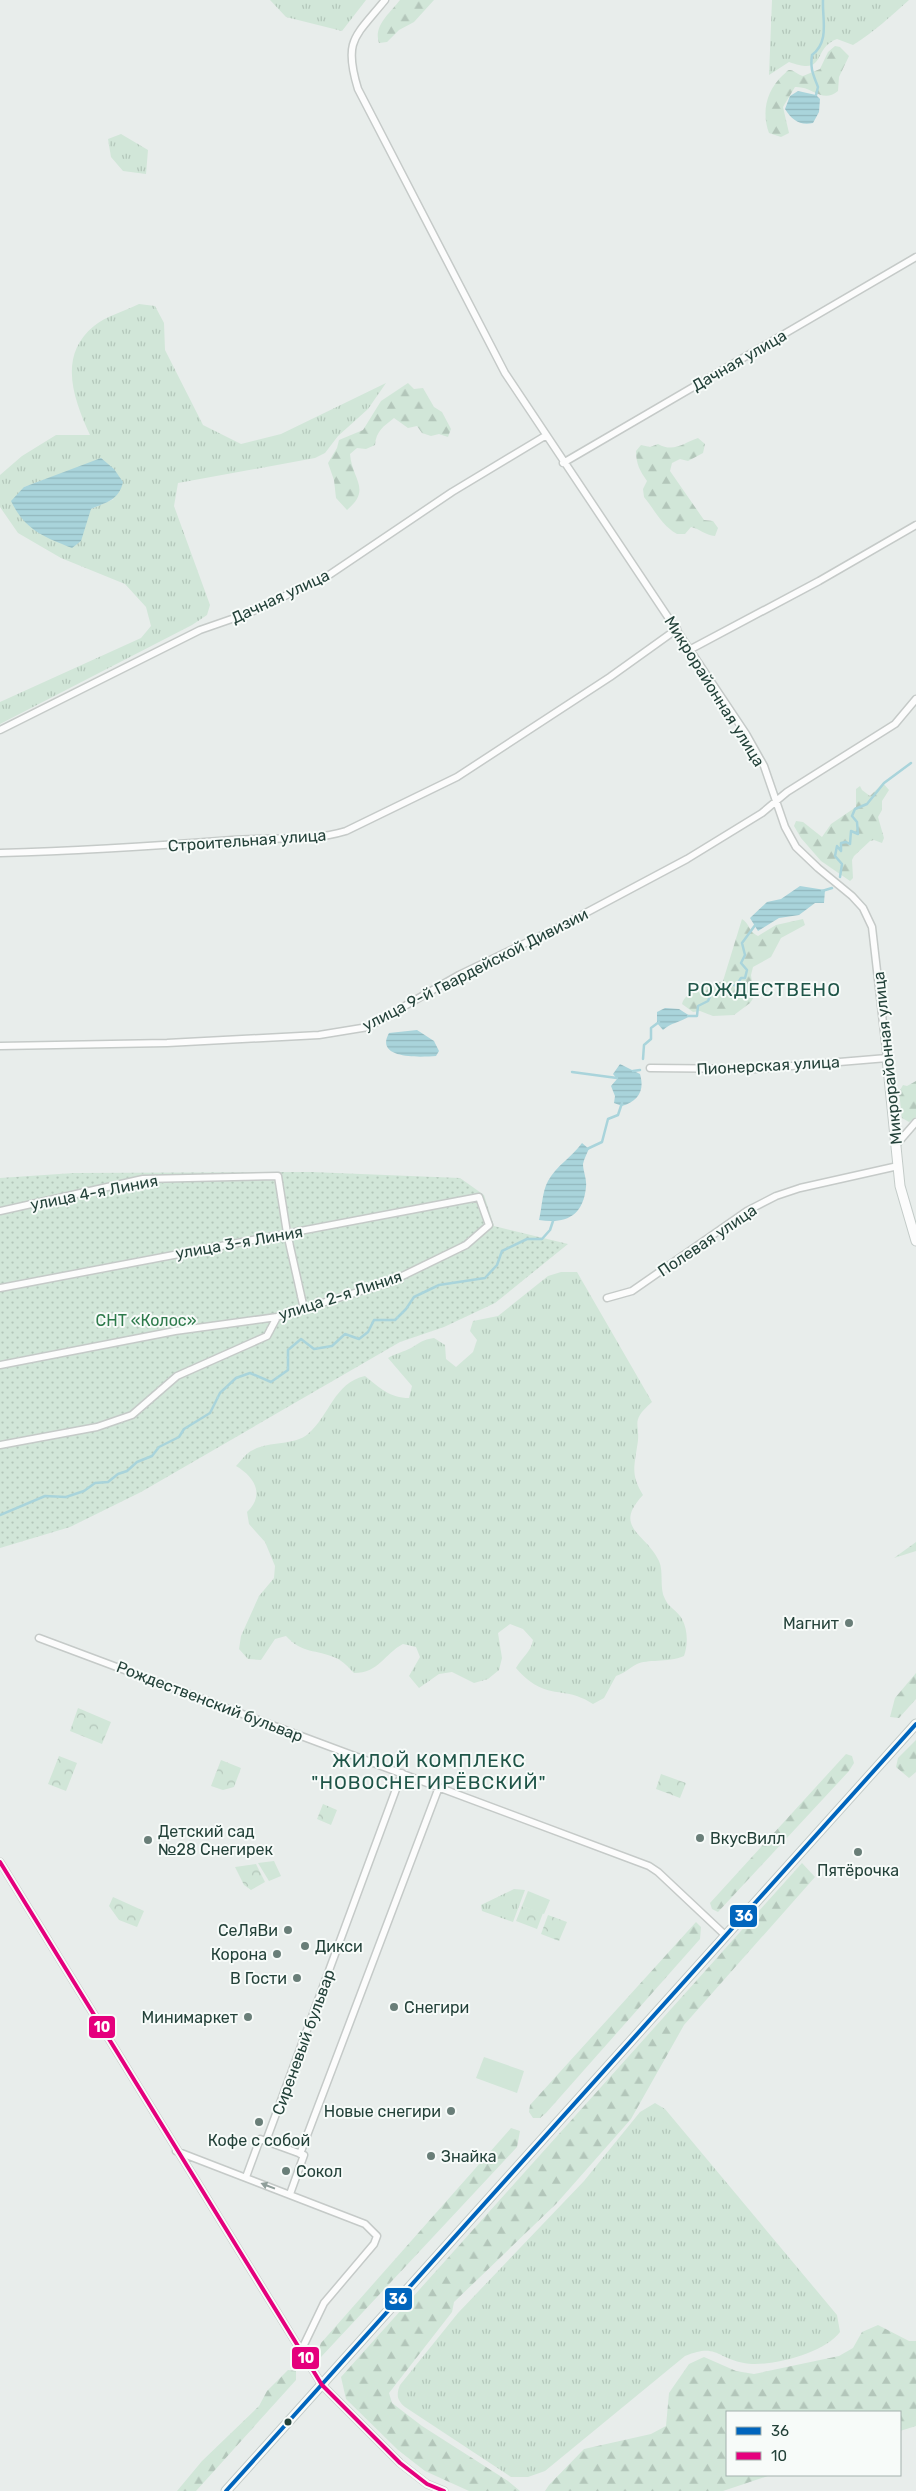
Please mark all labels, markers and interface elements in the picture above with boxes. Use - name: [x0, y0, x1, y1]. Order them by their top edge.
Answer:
- street label: Дачная улица: [689, 326, 790, 395]
- street label: Дачная улица: [228, 565, 332, 628]
- street label: Микрорайонная улица: [660, 612, 769, 770]
- street label: Строительная улица: [167, 825, 327, 856]
- street label: улица 9-й Гвардейской Дивизии: [359, 904, 591, 1035]
- street label: Микрорайонная улица: [869, 970, 906, 1145]
- district label: РОЖДЕСТВЕНО: [687, 978, 841, 1001]
- street label: Пионерская улица: [696, 1052, 840, 1079]
- street label: улица 4-я Линия: [29, 1171, 159, 1214]
- street label: Полевая улица: [654, 1200, 760, 1280]
- street label: улица 3-я Линия: [174, 1222, 304, 1263]
- street label: улица 2-я Линия: [276, 1267, 404, 1324]
- park label: СНТ «Колос»: [96, 1311, 197, 1330]
- place label: Магнит: [783, 1614, 839, 1633]
- marker: Магнит: [843, 1617, 855, 1629]
- street label: Рождественский бульвар: [114, 1657, 306, 1746]
- district label: ЖИЛОЙ КОМПЛЕКС "НОВОСНЕГИРЁВСКИЙ": [311, 1749, 547, 1794]
- place label: Детский сад №28 Снегирек: [158, 1822, 273, 1859]
- place label: ВкусВилл: [710, 1829, 786, 1848]
- marker: ВкусВилл: [694, 1832, 706, 1844]
- marker: Детский сад №28 Снегирек: [142, 1834, 154, 1846]
- marker: Пятёрочка: [852, 1846, 864, 1858]
- place label: Пятёрочка: [817, 1861, 899, 1880]
- line badge: 36: [729, 1904, 758, 1928]
- text: 36: [735, 1908, 753, 1925]
- place label: СеЛяВи: [218, 1921, 278, 1940]
- marker: СеЛяВи: [282, 1924, 294, 1936]
- place label: Дикси: [315, 1937, 363, 1956]
- marker: Дикси: [299, 1940, 311, 1952]
- place label: Корона: [211, 1945, 267, 1964]
- marker: Корона: [271, 1948, 283, 1960]
- street label: Сиреневый бульвар: [268, 1967, 339, 2118]
- place label: В Гости: [230, 1969, 287, 1988]
- marker: В Гости: [291, 1972, 303, 1984]
- place label: Снегири: [404, 1998, 469, 2017]
- marker: Снегири: [388, 2001, 400, 2013]
- place label: Минимаркет: [141, 2008, 238, 2027]
- marker: Минимаркет: [242, 2011, 254, 2023]
- line badge: 10: [88, 2015, 116, 2039]
- text: 10: [94, 2019, 110, 2036]
- place label: Новые снегири: [324, 2102, 441, 2121]
- marker: Новые снегири: [445, 2105, 457, 2117]
- marker: Кофе с собой: [253, 2116, 265, 2128]
- place label: Кофе с собой: [208, 2131, 310, 2150]
- place label: Знайка: [441, 2147, 497, 2166]
- marker: Знайка: [425, 2150, 437, 2162]
- place label: Сокол: [296, 2162, 342, 2181]
- marker: Сокол: [280, 2165, 292, 2177]
- one-way arrow: [260, 2182, 275, 2190]
- line badge: 36: [384, 2287, 413, 2311]
- text: 36: [389, 2291, 407, 2308]
- line badge: 10: [291, 2346, 320, 2370]
- text: 10: [298, 2350, 314, 2367]
- legend: [726, 2411, 901, 2476]
- unlabelled marker: [283, 2417, 293, 2427]
- text: 36: [771, 2422, 789, 2440]
- text: 10: [771, 2447, 787, 2465]

